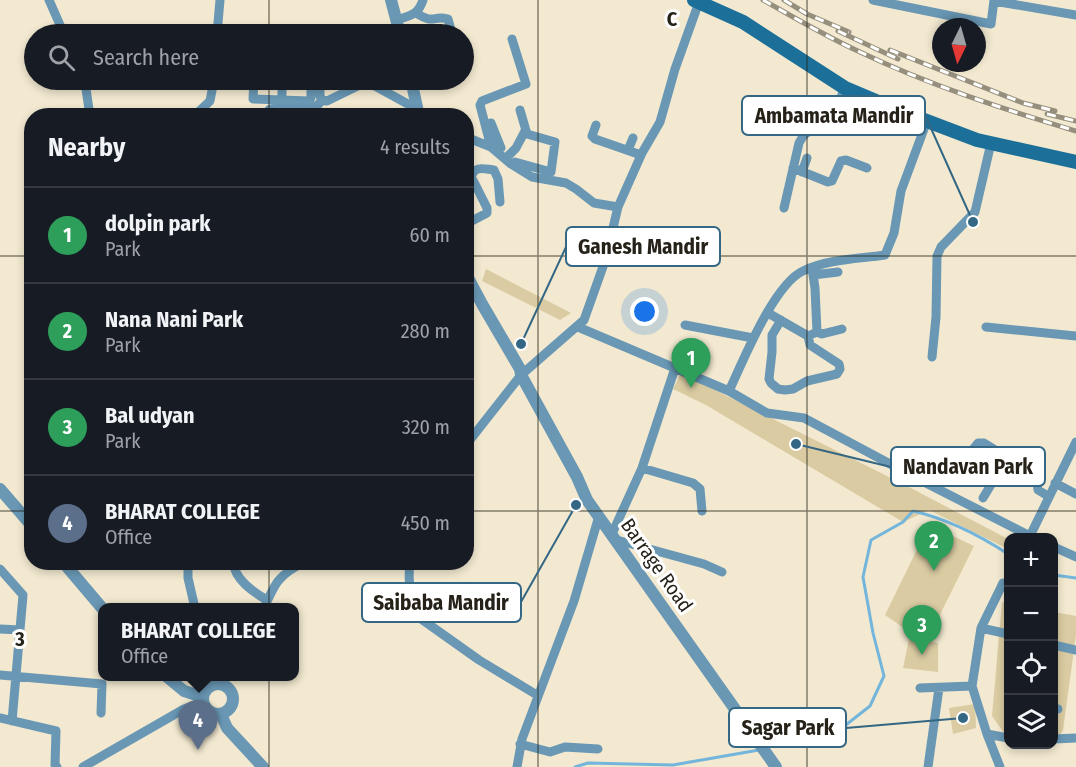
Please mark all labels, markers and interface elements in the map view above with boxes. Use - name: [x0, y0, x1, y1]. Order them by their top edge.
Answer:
- text: C: [667, 7, 678, 31]
- north arrow: [932, 18, 986, 72]
- search box: [24, 24, 474, 90]
- icon: search: [45, 41, 78, 74]
- text: Search here: [93, 44, 199, 71]
- callout: Ambamata Mandir: [742, 96, 925, 135]
- text: Ambamata Mandir: [754, 103, 914, 129]
- text: Nearby: [48, 132, 125, 163]
- text: 4 results: [380, 135, 450, 159]
- text: dolpin park: [105, 210, 210, 237]
- text: 1: [63, 223, 72, 247]
- text: 60 m: [410, 223, 450, 247]
- callout: Ganesh Mandir: [566, 227, 720, 266]
- text: Ganesh Mandir: [578, 234, 708, 260]
- text: Park: [105, 237, 141, 261]
- your location: [630, 297, 659, 326]
- text: Nana Nani Park: [105, 306, 243, 333]
- text: 2: [63, 319, 72, 343]
- text: 280 m: [401, 319, 450, 343]
- text: Park: [105, 333, 141, 357]
- pin: 1: [672, 338, 710, 388]
- text: Bal udyan: [105, 402, 195, 429]
- text: 3: [63, 415, 72, 439]
- text: 320 m: [402, 415, 450, 439]
- text: Park: [105, 429, 141, 453]
- callout: Nandavan Park: [891, 447, 1045, 486]
- text: Nandavan Park: [903, 454, 1033, 480]
- text: BHARAT COLLEGE: [105, 498, 260, 525]
- text: 4: [62, 511, 73, 535]
- text: 450 m: [401, 511, 450, 535]
- street label: Barrage Road: [616, 514, 698, 616]
- pin: 2: [914, 522, 954, 571]
- text: Office: [105, 525, 152, 549]
- map controls: [1004, 533, 1058, 749]
- button: +: [1004, 533, 1058, 587]
- callout: Saibaba Mandir: [362, 583, 521, 622]
- button: −: [1004, 587, 1058, 641]
- text: Saibaba Mandir: [373, 590, 509, 616]
- popup: [98, 603, 299, 681]
- pin: 3: [902, 606, 942, 655]
- text: BHARAT COLLEGE: [121, 617, 276, 644]
- text: 3: [14, 627, 25, 651]
- button: locate: [1004, 641, 1058, 695]
- text: Office: [121, 644, 168, 668]
- button: layers: [1004, 695, 1058, 749]
- pin: 4: [178, 700, 218, 750]
- callout: Sagar Park: [729, 708, 846, 747]
- text: Sagar Park: [742, 715, 835, 741]

